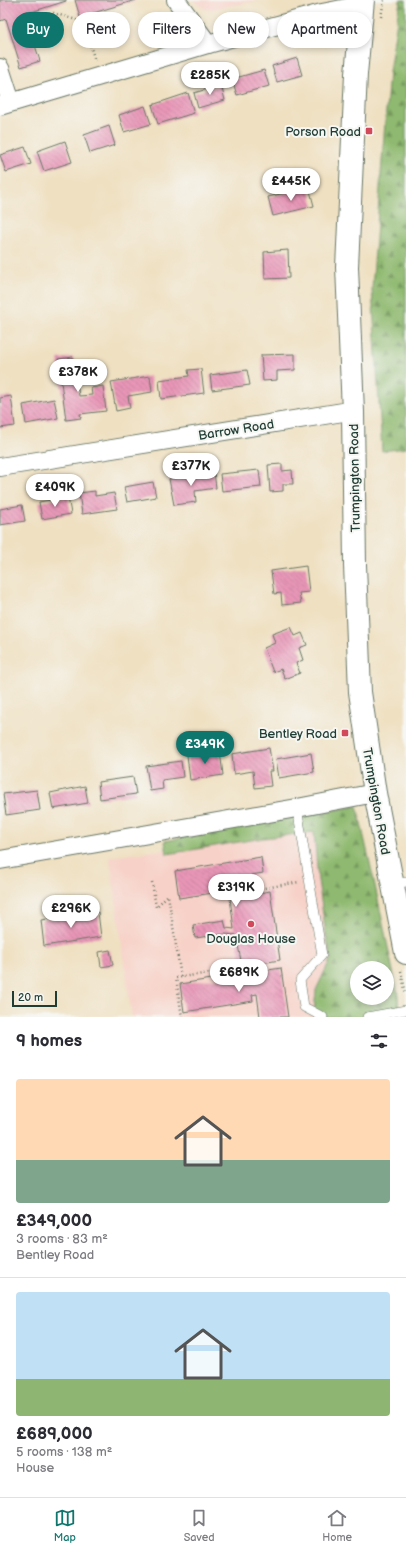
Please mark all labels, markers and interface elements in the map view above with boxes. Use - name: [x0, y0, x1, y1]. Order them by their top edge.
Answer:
- chip: Buy: [12, 12, 64, 48]
- chip: Rent: [72, 12, 130, 48]
- chip: Filters: [138, 12, 205, 48]
- chip: New: [213, 12, 269, 48]
- chip: Apartment: [277, 12, 372, 48]
- pin: £285K: [182, 62, 238, 96]
- text: £285K: [190, 67, 230, 83]
- place label: Porson Road: [285, 124, 361, 140]
- marker: Porson Road: [364, 126, 374, 136]
- pin: £445K: [263, 168, 319, 202]
- text: £445K: [271, 173, 311, 189]
- pin: £378K: [50, 359, 106, 393]
- text: £378K: [58, 364, 98, 380]
- street label: Barrow Road: [197, 416, 275, 444]
- street label: Trumpington Road: [346, 424, 364, 532]
- pin: £377K: [163, 453, 219, 487]
- text: £377K: [172, 458, 210, 474]
- pin: £409K: [27, 474, 83, 508]
- text: £409K: [35, 479, 75, 495]
- place label: Bentley Road: [259, 726, 337, 742]
- marker: Bentley Road: [340, 728, 350, 738]
- pin: £349K: [177, 731, 233, 765]
- text: £349K: [185, 736, 225, 752]
- street label: Trumpington Road: [359, 746, 393, 856]
- pin: £319K: [208, 874, 264, 908]
- text: £319K: [217, 879, 255, 895]
- pin: £296K: [43, 895, 99, 929]
- text: £296K: [51, 900, 91, 916]
- marker: Douglas House: [246, 919, 256, 929]
- place label: Douglas House: [206, 931, 296, 947]
- pin: £689K: [211, 959, 267, 993]
- map controls: [350, 961, 394, 1005]
- button: layers: [350, 961, 394, 1005]
- text: £689K: [219, 964, 259, 980]
- scale bar: [12, 989, 57, 1008]
- text: 20 m: [18, 991, 43, 1004]
- icon: filters: [368, 1030, 390, 1052]
- text: 9 homes: [16, 1031, 82, 1051]
- icon: home: [167, 1105, 239, 1177]
- text: £349,000: [16, 1211, 92, 1231]
- text: 3 rooms · 83 m²: [16, 1231, 108, 1247]
- text: Bentley Road: [16, 1247, 94, 1263]
- icon: home: [167, 1318, 239, 1390]
- text: £689,000: [16, 1424, 93, 1444]
- text: 5 rooms · 138 m²: [16, 1444, 112, 1460]
- text: House: [16, 1460, 54, 1476]
- tab: Map: [54, 1507, 76, 1544]
- tab: Saved: [184, 1507, 215, 1544]
- tab: Home: [322, 1507, 352, 1544]

